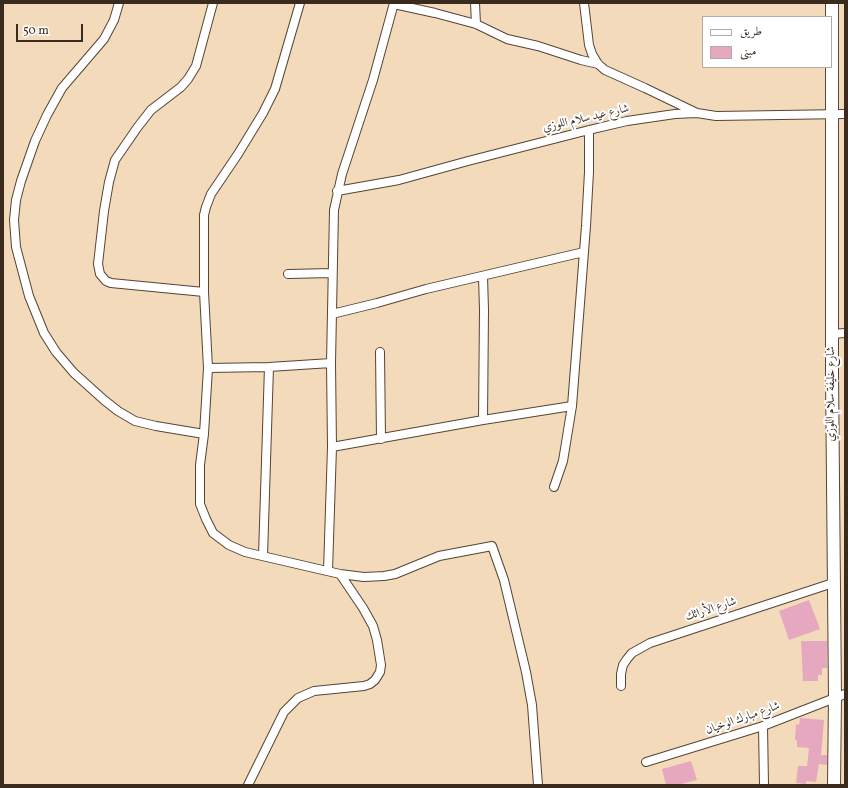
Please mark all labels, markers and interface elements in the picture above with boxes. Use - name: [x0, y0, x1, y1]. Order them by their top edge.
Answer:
- scale bar: [18, 16, 85, 42]
- legend: [702, 16, 832, 68]
- text: 50 m: [23, 23, 49, 39]
- text: طريق: [740, 24, 762, 40]
- text: مبنى: [740, 44, 756, 60]
- street label: شارع عيد سلام اللوزي: [541, 102, 631, 136]
- street label: شارع خليفة سلام اللوزي: [825, 346, 839, 442]
- street label: شارع الأرائك: [684, 595, 738, 625]
- street label: شارع مبارك الوخيان: [704, 700, 782, 738]

